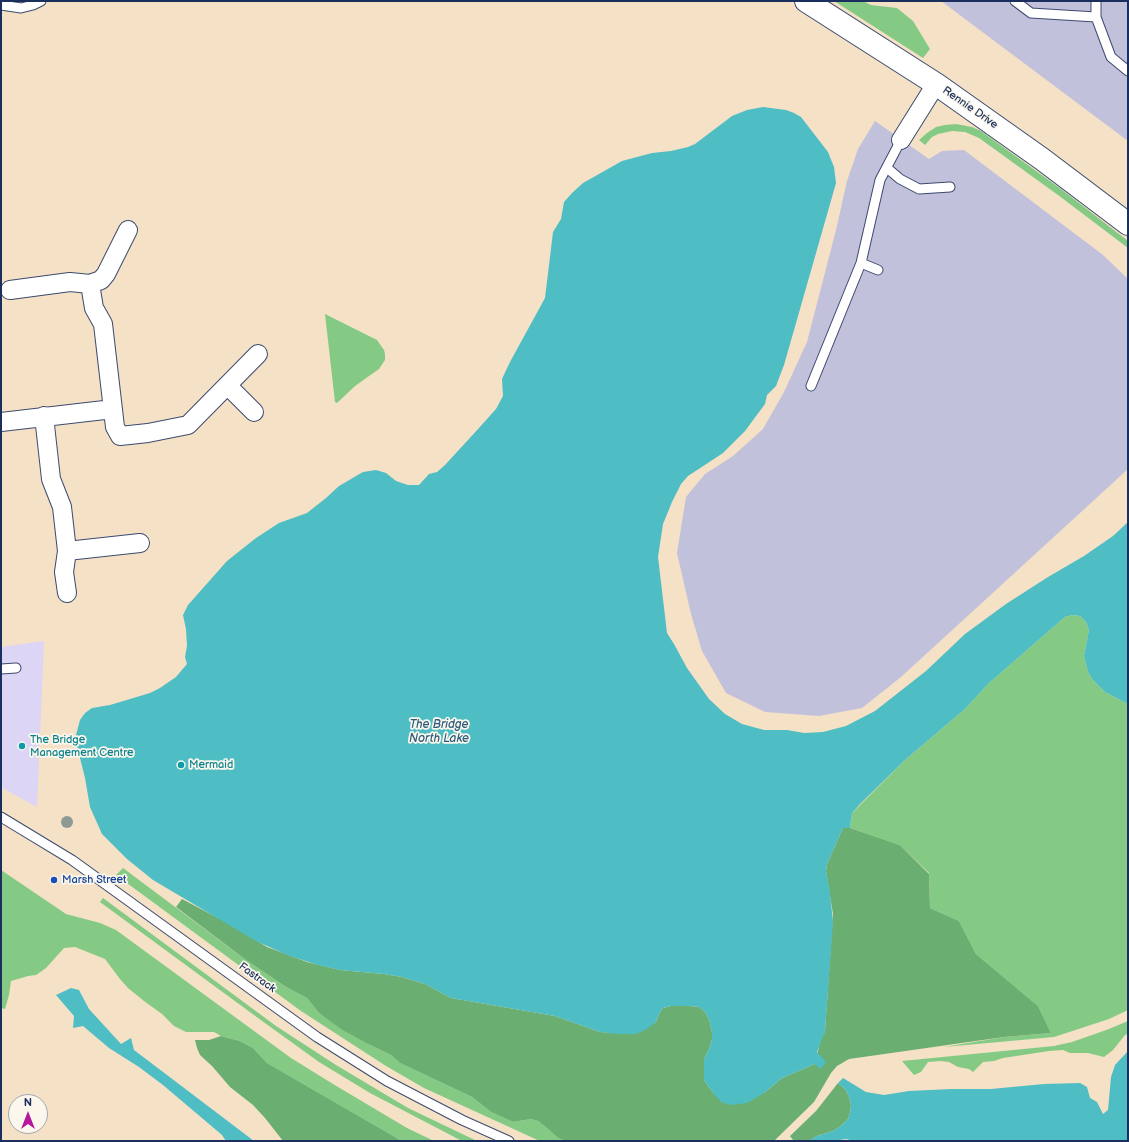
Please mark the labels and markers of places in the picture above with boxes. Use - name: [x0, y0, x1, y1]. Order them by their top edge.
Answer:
- place label: The Bridge Management Centre: [30, 733, 133, 759]
- marker: The Bridge Management Centre: [17, 741, 27, 751]
- place label: Mermaid: [189, 758, 233, 772]
- marker: Mermaid: [176, 760, 186, 770]
- place label: Marsh Street: [62, 873, 126, 887]
- marker: Marsh Street: [49, 875, 59, 885]

